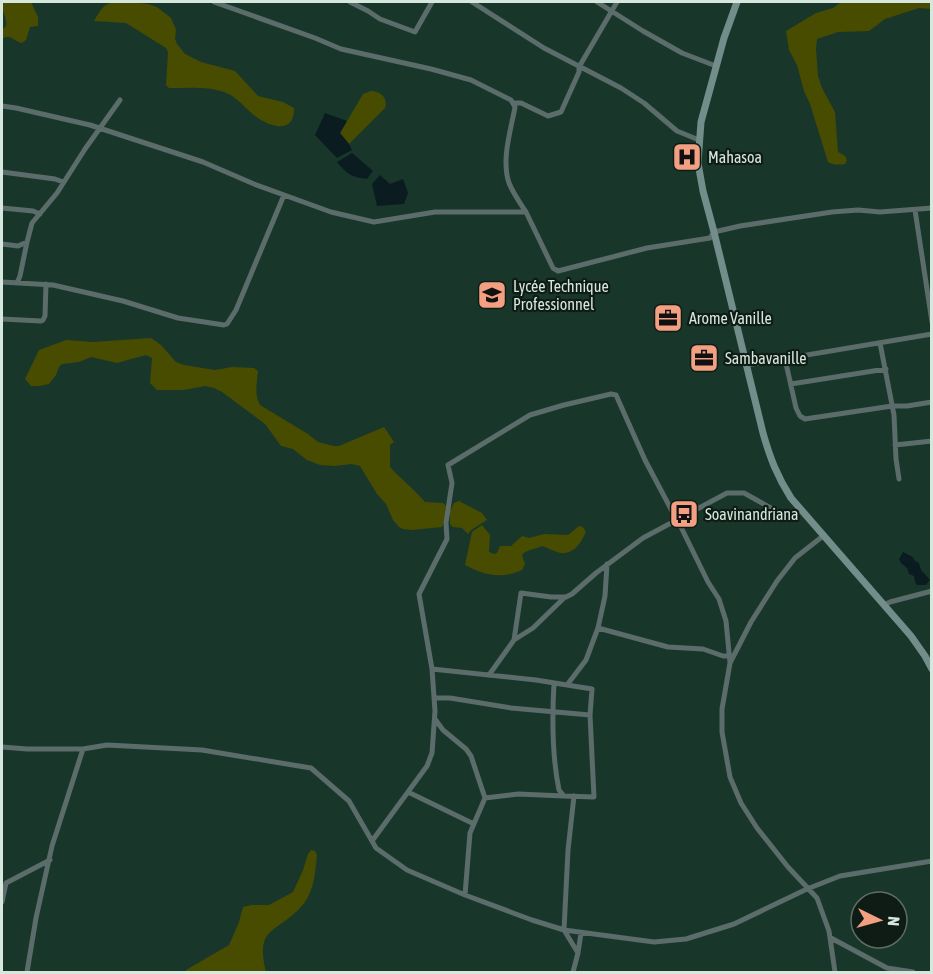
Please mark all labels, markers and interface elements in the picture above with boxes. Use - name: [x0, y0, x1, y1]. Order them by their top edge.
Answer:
- hospital icon: Mahasoa: [671, 141, 703, 173]
- place label: Mahasoa: [708, 148, 762, 166]
- place label: Lycée Technique Professionnel: [513, 277, 609, 313]
- school or university icon: Lycée Technique Professionnel: [476, 279, 508, 311]
- office icon: Arome Vanille: [652, 302, 684, 334]
- place label: Arome Vanille: [689, 309, 772, 327]
- office icon: Sambavanille: [688, 342, 720, 374]
- place label: Sambavanille: [725, 349, 807, 367]
- bus stop icon: Soavinandriana: [668, 498, 700, 530]
- place label: Soavinandriana: [705, 505, 799, 523]
- north arrow: [849, 890, 909, 950]
- text: N: [885, 916, 903, 927]

